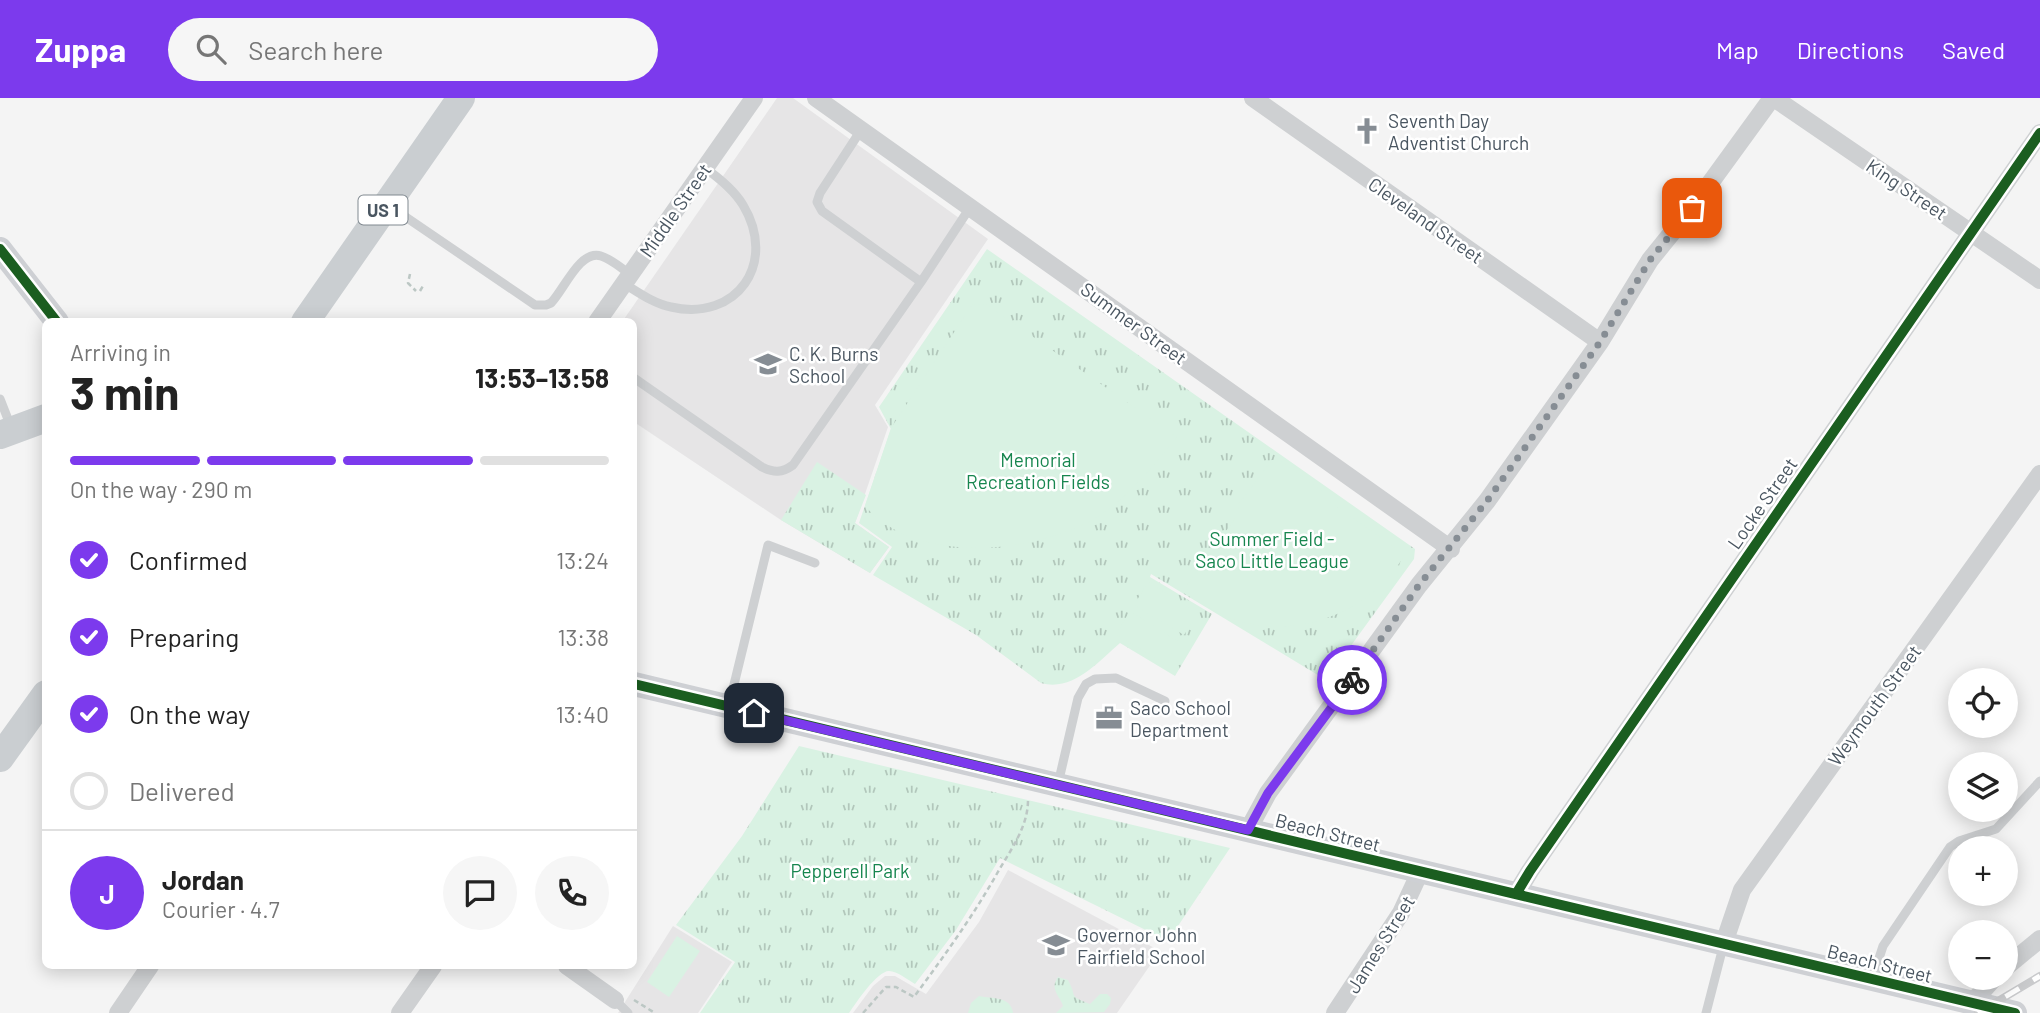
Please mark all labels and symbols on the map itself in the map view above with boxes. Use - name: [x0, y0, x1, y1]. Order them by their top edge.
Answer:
- place label: Seventh Day Adventist Church: [1388, 109, 1529, 154]
- church icon: Seventh Day Adventist Church: [1352, 116, 1382, 146]
- street label: King Street: [1862, 154, 1952, 224]
- street label: Middle Street: [634, 159, 716, 261]
- street label: Cleveland Street: [1364, 172, 1488, 268]
- pin: [1662, 178, 1722, 238]
- road number: US 1: [358, 196, 408, 225]
- street label: Summer Street: [1077, 277, 1191, 369]
- place label: C. K. Burns School: [789, 342, 878, 387]
- school or university icon: C. K. Burns School: [753, 349, 783, 379]
- park label: Memorial Recreation Fields: [966, 448, 1110, 493]
- street label: Locke Street: [1722, 453, 1802, 553]
- park label: Summer Field - Saco Little League: [1195, 527, 1349, 572]
- street label: Weymouth Street: [1823, 640, 1925, 770]
- courier: [1317, 645, 1387, 715]
- pin: [724, 683, 784, 743]
- place label: Saco School Department: [1130, 696, 1231, 741]
- office icon: Saco School Department: [1094, 703, 1124, 733]
- street label: Beach Street: [1273, 808, 1383, 856]
- park label: Pepperell Park: [791, 859, 909, 882]
- street label: James Street: [1341, 891, 1419, 997]
- place label: Governor John Fairfield School: [1077, 923, 1205, 968]
- school or university icon: Governor John Fairfield School: [1041, 930, 1071, 960]
- street label: Beach Street: [1825, 939, 1935, 987]

